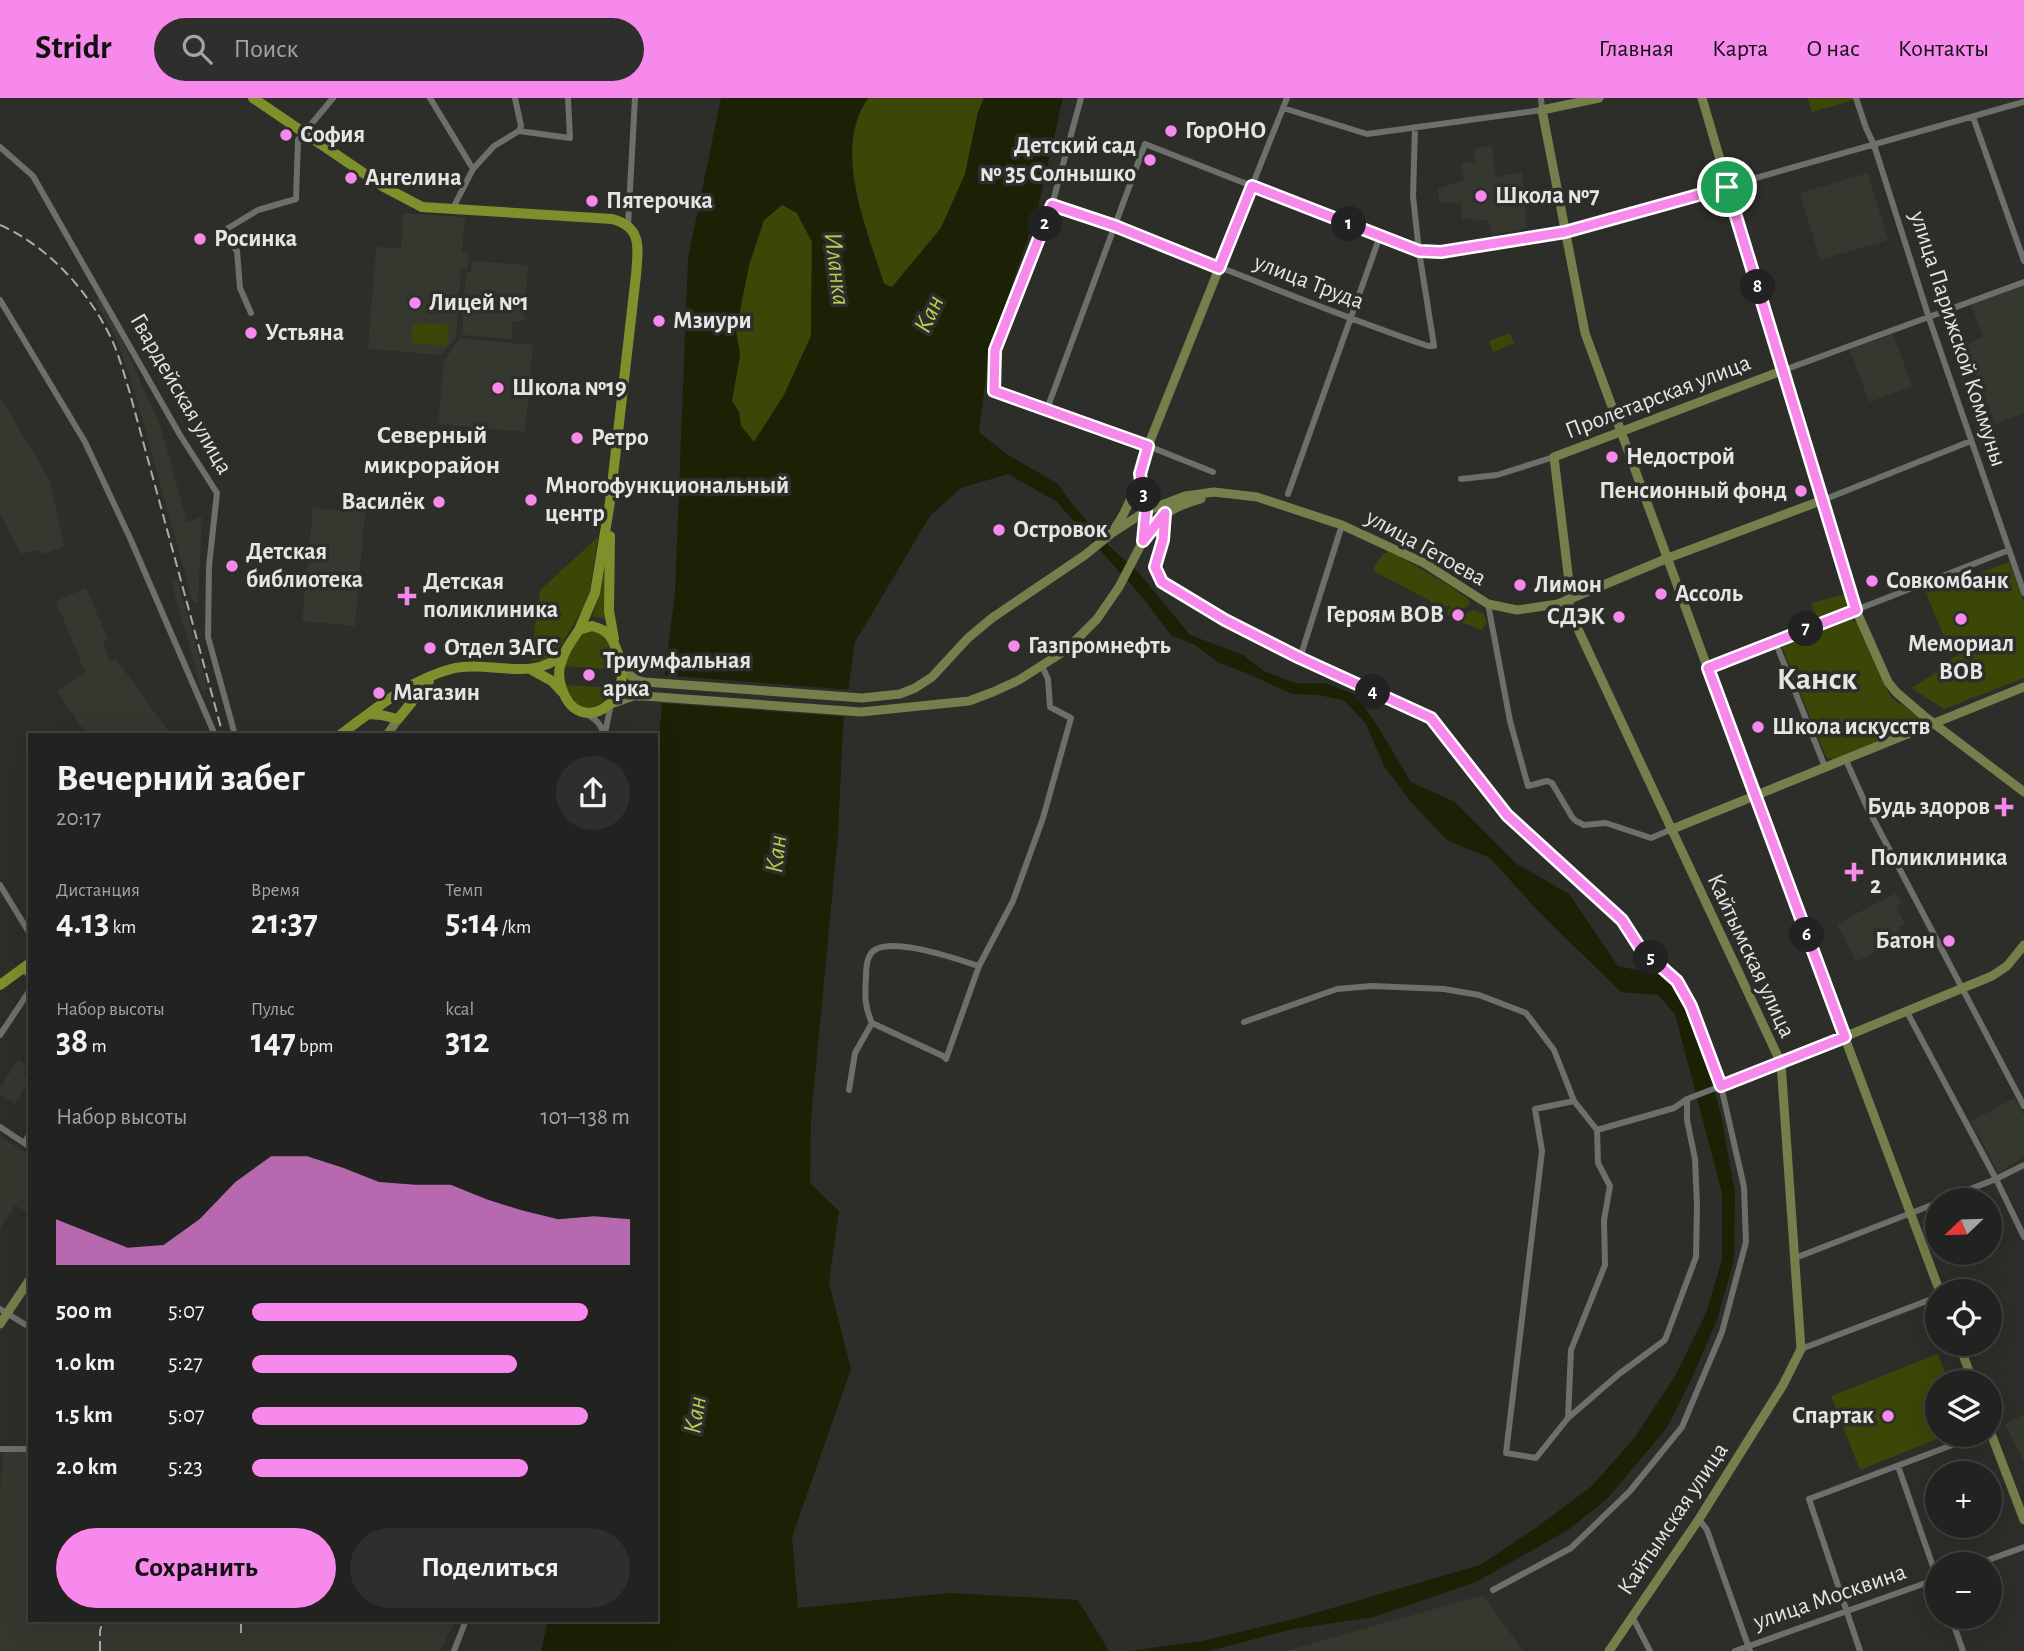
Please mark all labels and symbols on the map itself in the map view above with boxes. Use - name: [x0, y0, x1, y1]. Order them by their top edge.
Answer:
- place label: ГорОНО: [1185, 119, 1266, 143]
- place label: София: [300, 123, 365, 147]
- marker: ГорОНО: [1163, 123, 1179, 139]
- marker: София: [278, 127, 294, 143]
- place label: Детский сад № 35 Солнышко: [980, 134, 1136, 186]
- marker: Детский сад № 35 Солнышко: [1142, 152, 1158, 168]
- pin: [1697, 157, 1757, 217]
- place label: Ангелина: [365, 166, 462, 190]
- marker: Ангелина: [343, 170, 359, 186]
- place label: Школа №7: [1495, 184, 1600, 208]
- marker: Школа №7: [1473, 188, 1489, 204]
- place label: Пятерочка: [606, 189, 713, 213]
- marker: Пятерочка: [584, 193, 600, 209]
- pin: 2: [1028, 206, 1062, 242]
- pin: 1: [1332, 206, 1366, 242]
- street label: улица Парижской Коммуны: [1905, 207, 2011, 470]
- place label: Росинка: [214, 227, 297, 251]
- marker: Росинка: [192, 231, 208, 247]
- water label: Иланка: [820, 231, 854, 307]
- street label: улица Труда: [1250, 250, 1367, 314]
- pin: 8: [1740, 270, 1776, 304]
- place label: Лицей №1: [429, 291, 529, 315]
- water label: Кан: [909, 291, 949, 337]
- marker: Лицей №1: [407, 295, 423, 311]
- place label: Мзиури: [673, 309, 752, 333]
- street label: Гвардейская улица: [125, 310, 237, 478]
- marker: Мзиури: [651, 313, 667, 329]
- place label: Устьяна: [265, 321, 344, 345]
- marker: Устьяна: [243, 325, 259, 341]
- street label: Пролетарская улица: [1562, 351, 1754, 443]
- place label: Школа №19: [512, 376, 627, 400]
- marker: Школа №19: [490, 380, 506, 396]
- district label: Северный микрорайон: [364, 422, 500, 478]
- place label: Ретро: [591, 426, 649, 450]
- marker: Ретро: [569, 430, 585, 446]
- place label: Недострой: [1626, 445, 1735, 469]
- marker: Недострой: [1604, 449, 1620, 465]
- place label: Многофункциональный центр: [545, 474, 789, 526]
- pin: 3: [1126, 478, 1162, 512]
- place label: Пенсионный фонд: [1599, 479, 1787, 503]
- marker: Пенсионный фонд: [1793, 483, 1809, 499]
- place label: Василёк: [341, 490, 425, 514]
- marker: Многофункциональный центр: [523, 492, 539, 508]
- marker: Василёк: [431, 494, 447, 510]
- street label: улица Гетоева: [1361, 505, 1490, 591]
- place label: Островок: [1013, 518, 1107, 542]
- marker: Островок: [991, 522, 1007, 538]
- place label: Детская библиотека: [246, 540, 363, 592]
- marker: Детская библиотека: [224, 558, 240, 574]
- place label: Совкомбанк: [1886, 569, 2009, 593]
- place label: Детская поликлиника: [423, 570, 558, 622]
- place label: Лимон: [1534, 573, 1602, 597]
- marker: Совкомбанк: [1864, 573, 1880, 589]
- marker: Лимон: [1512, 577, 1528, 593]
- place label: Ассоль: [1675, 582, 1743, 606]
- marker: Детская поликлиника: [397, 586, 417, 606]
- marker: Ассоль: [1653, 586, 1669, 602]
- place label: Героям ВОВ: [1326, 603, 1444, 627]
- place label: СДЭК: [1547, 605, 1605, 629]
- marker: Героям ВОВ: [1450, 607, 1466, 623]
- marker: СДЭК: [1611, 609, 1627, 625]
- marker: Мемориал ВОВ: [1953, 611, 1969, 627]
- pin: 7: [1788, 612, 1824, 646]
- place label: Мемориал ВОВ: [1908, 632, 2014, 684]
- place label: Газпромнефть: [1028, 634, 1171, 658]
- place label: Отдел ЗАГС: [444, 636, 559, 660]
- marker: Газпромнефть: [1006, 638, 1022, 654]
- marker: Отдел ЗАГС: [422, 640, 438, 656]
- place label: Триумфальная арка: [603, 649, 751, 701]
- district label: Канск: [1777, 663, 1857, 695]
- marker: Триумфальная арка: [581, 667, 597, 683]
- pin: 4: [1356, 674, 1390, 710]
- place label: Магазин: [393, 681, 480, 705]
- marker: Магазин: [371, 685, 387, 701]
- place label: Школа искусств: [1772, 715, 1930, 739]
- marker: Школа искусств: [1750, 719, 1766, 735]
- place label: Будь здоров: [1867, 795, 1990, 819]
- marker: Будь здоров: [1996, 799, 2012, 815]
- water label: Кан: [761, 834, 791, 874]
- place label: Поликлиника 2: [1870, 846, 2008, 898]
- marker: Поликлиника 2: [1844, 862, 1864, 882]
- street label: Кайтымская улица: [1703, 870, 1799, 1042]
- pin: 6: [1790, 918, 1825, 952]
- place label: Батон: [1875, 929, 1935, 953]
- marker: Батон: [1941, 933, 1957, 949]
- pin: 5: [1634, 940, 1668, 976]
- north arrow: [1925, 1188, 2002, 1265]
- water label: Кан: [679, 1394, 711, 1436]
- place label: Спартак: [1792, 1404, 1874, 1428]
- marker: Спартак: [1880, 1408, 1896, 1424]
- street label: Кайтымская улица: [1613, 1439, 1733, 1599]
- street label: улица Москвина: [1750, 1560, 1909, 1635]

